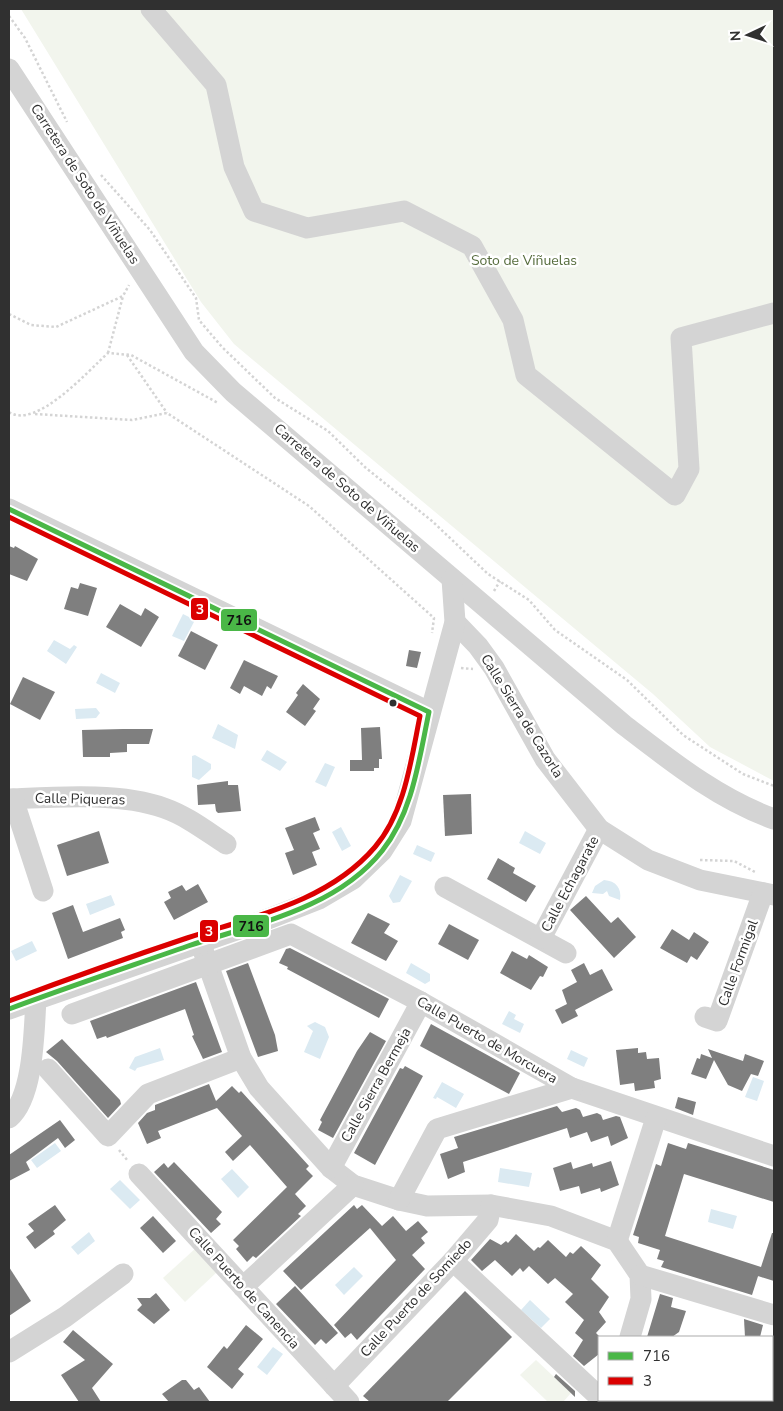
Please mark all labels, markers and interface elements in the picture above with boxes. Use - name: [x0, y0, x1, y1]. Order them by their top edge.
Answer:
- north arrow: [723, 10, 773, 60]
- text: N: [726, 30, 745, 42]
- street label: Carretera de Soto de Viñuelas: [26, 100, 144, 268]
- park label: Soto de Viñuelas: [471, 251, 577, 270]
- street label: Carretera de Soto de Viñuelas: [270, 419, 424, 557]
- line badge: 3: [190, 597, 209, 621]
- text: 3: [196, 600, 204, 619]
- line badge: 716: [220, 608, 258, 632]
- text: 716: [226, 611, 252, 630]
- street label: Calle Sierra de Cazorla: [476, 650, 568, 782]
- unlabelled marker: [388, 698, 398, 708]
- street label: Calle Piqueras: [35, 789, 126, 809]
- street label: Calle Echagarate: [537, 833, 603, 935]
- line badge: 716: [232, 914, 270, 938]
- street label: Calle Formigal: [713, 916, 763, 1009]
- text: 716: [238, 917, 264, 936]
- line badge: 3: [199, 919, 219, 943]
- text: 3: [205, 922, 213, 941]
- street label: Calle Puerto de Morcuera: [413, 992, 561, 1088]
- street label: Calle Sierra Bermeja: [337, 1024, 415, 1146]
- street label: Calle Puerto de Canencia: [184, 1223, 304, 1353]
- street label: Calle Puerto de Somiedo: [356, 1234, 476, 1361]
- legend: [598, 1336, 773, 1401]
- text: 716: [643, 1346, 670, 1366]
- text: 3: [643, 1371, 652, 1391]

